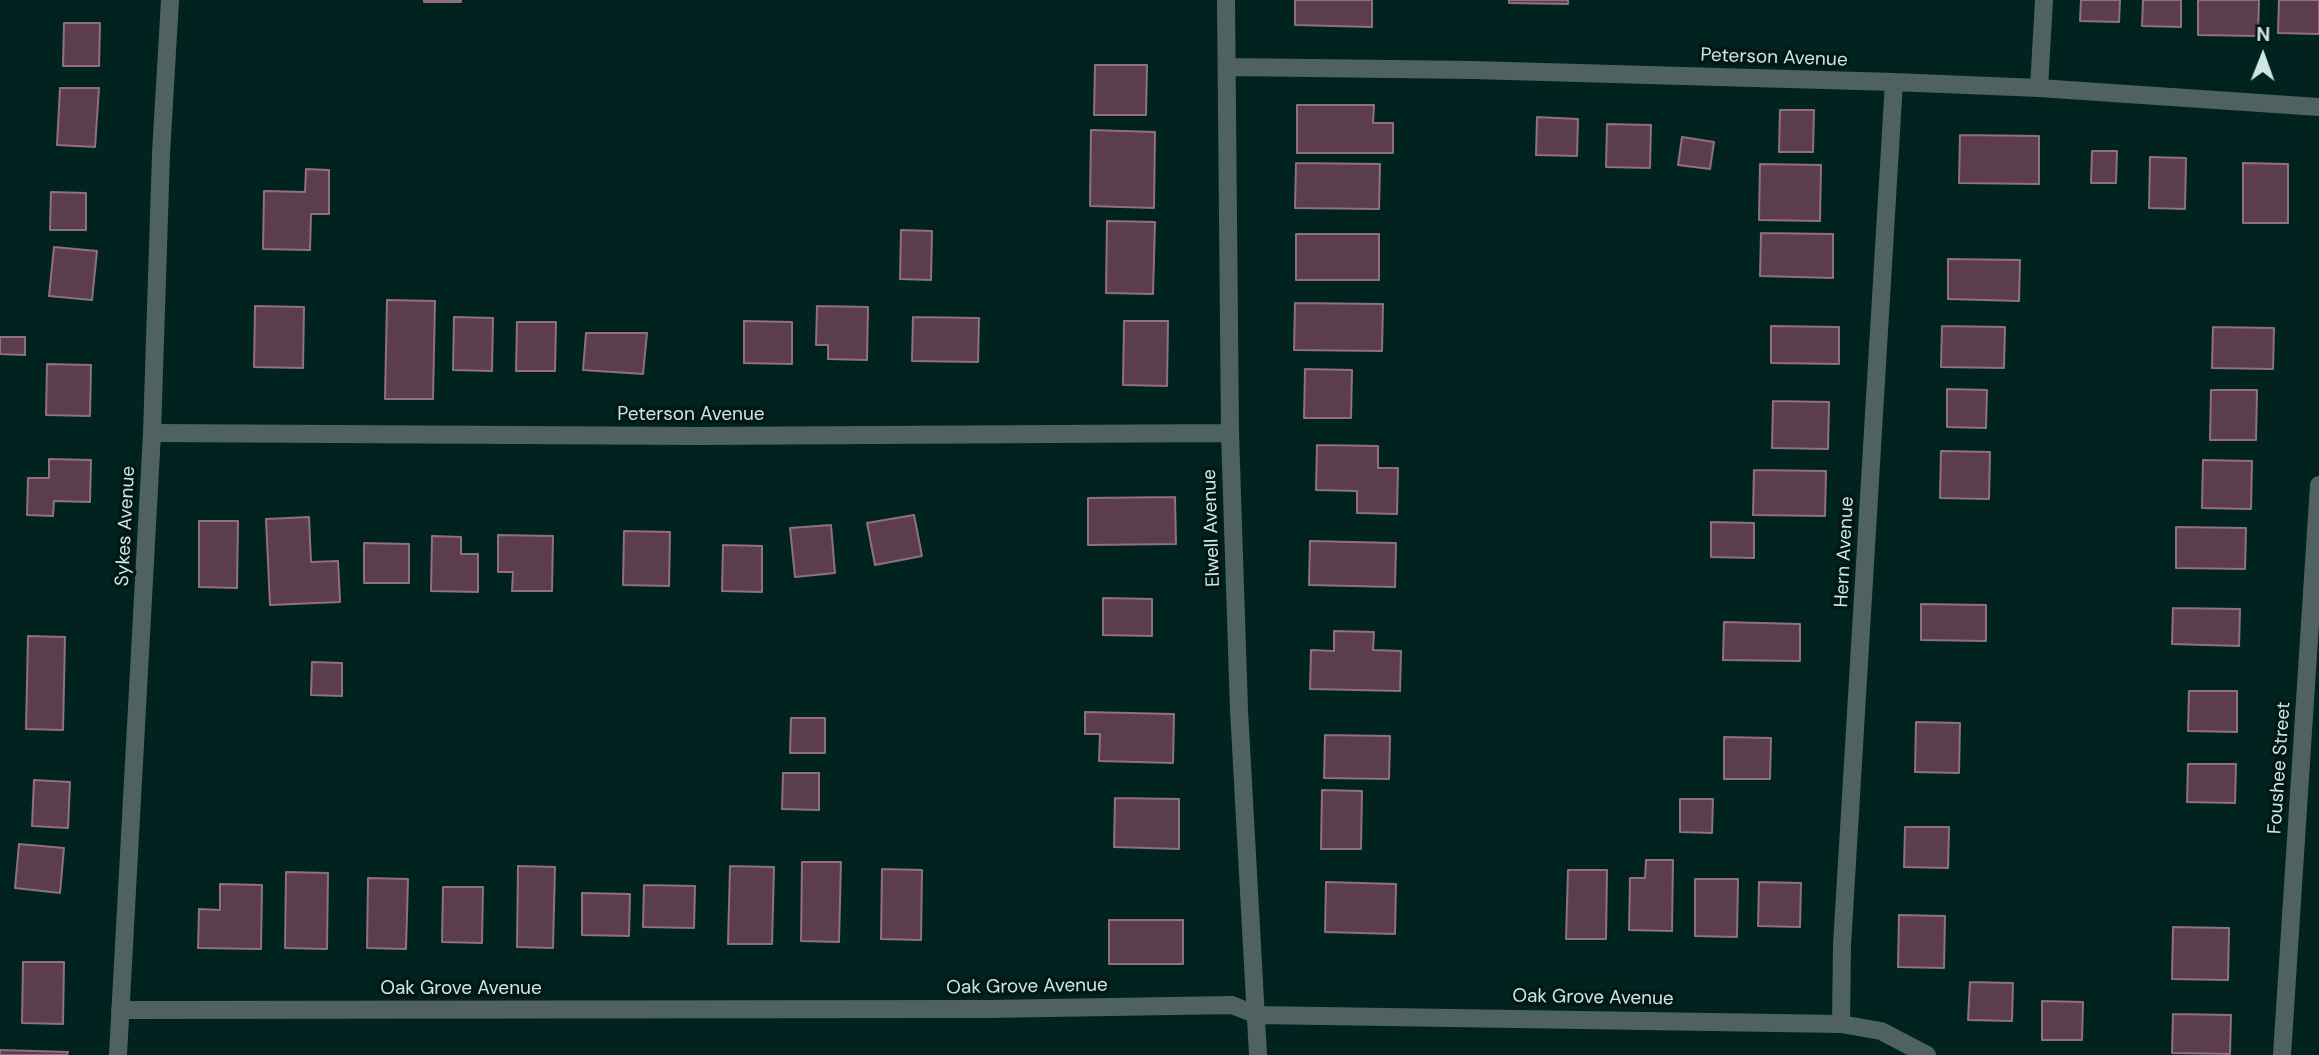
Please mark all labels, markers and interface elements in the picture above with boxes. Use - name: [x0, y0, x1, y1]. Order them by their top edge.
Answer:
- north arrow: [2228, 21, 2298, 91]
- text: N: [2256, 22, 2271, 47]
- street label: Peterson Avenue: [1700, 44, 1848, 72]
- street label: Peterson Avenue: [617, 404, 765, 426]
- street label: Sykes Avenue: [111, 465, 141, 587]
- street label: Elwell Avenue: [1199, 469, 1225, 587]
- street label: Hern Avenue: [1831, 496, 1859, 608]
- street label: Foushee Street: [2264, 701, 2296, 835]
- street label: Oak Grove Avenue: [946, 974, 1108, 1000]
- street label: Oak Grove Avenue: [380, 978, 542, 1000]
- street label: Oak Grove Avenue: [1512, 985, 1674, 1011]

